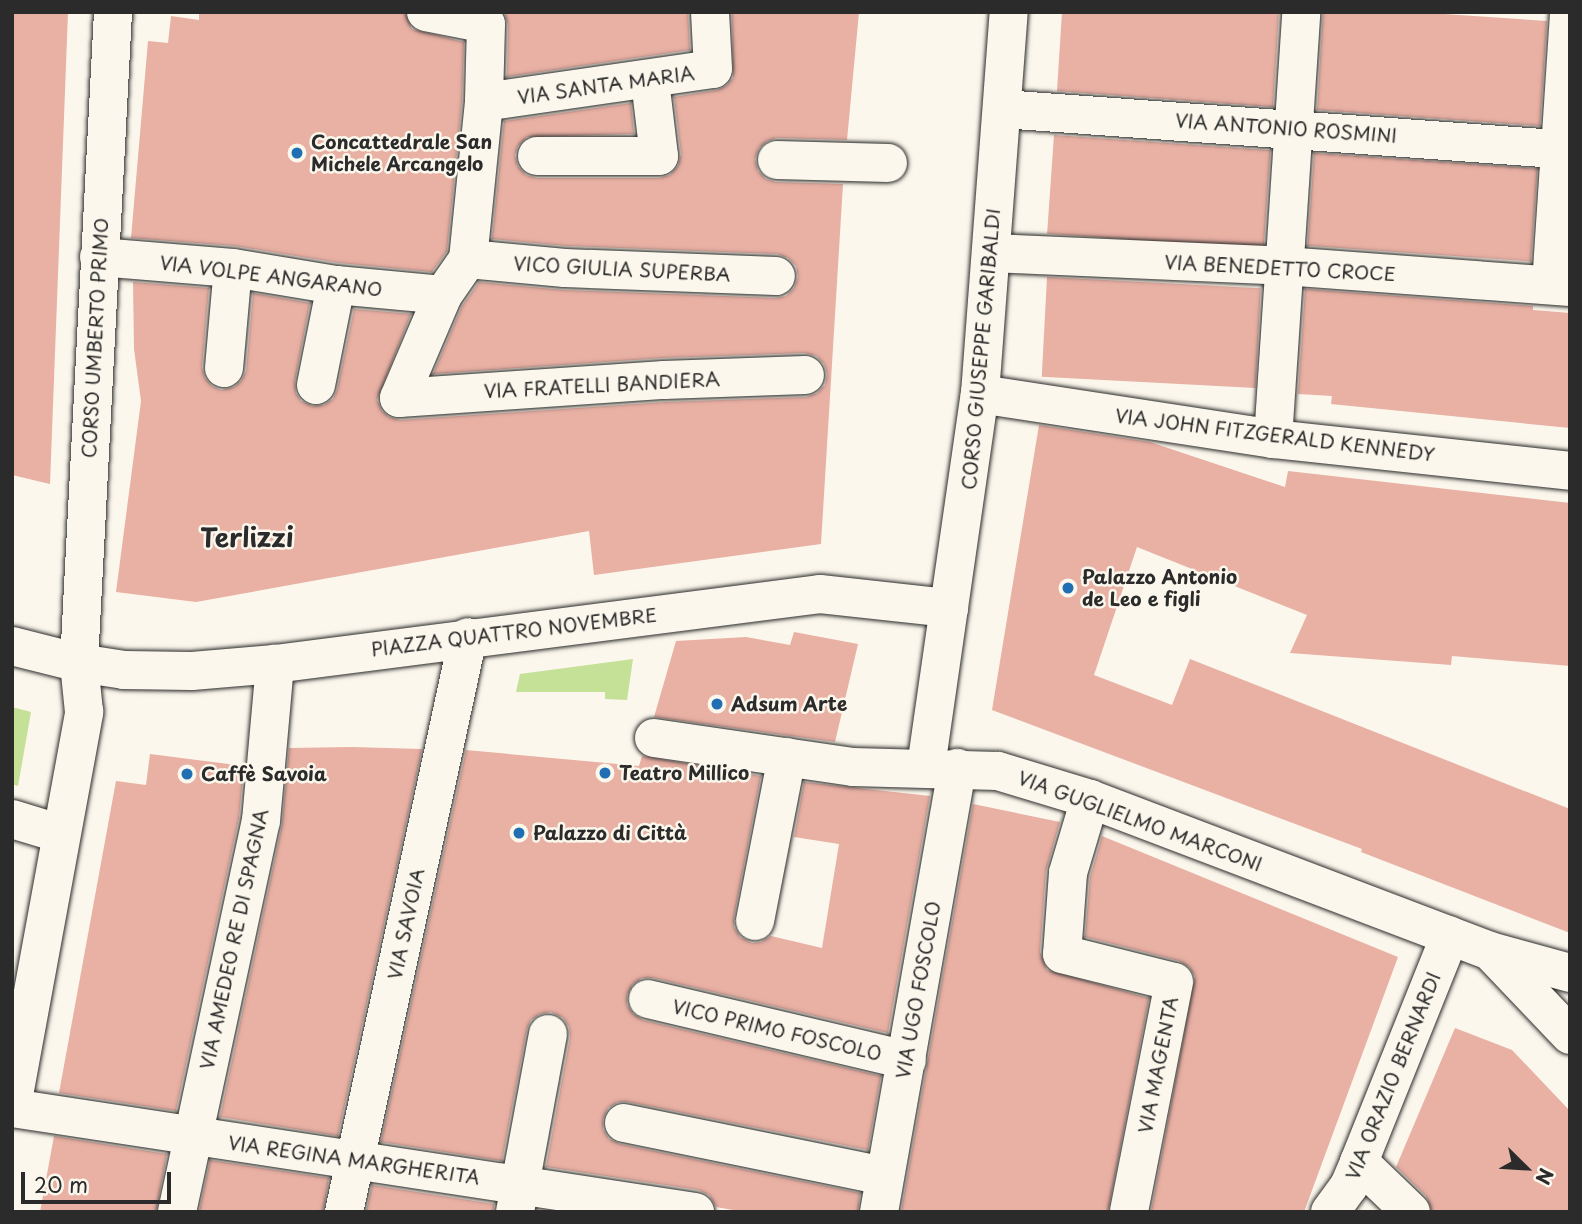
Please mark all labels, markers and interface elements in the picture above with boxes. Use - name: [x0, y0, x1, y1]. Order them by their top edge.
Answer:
- street label: VIA SANTA MARIA: [515, 61, 697, 109]
- street label: VIA ANTONIO ROSMINI: [1174, 109, 1398, 147]
- place label: Concattedrale San Michele Arcangelo: [311, 131, 493, 175]
- marker: Concattedrale San Michele Arcangelo: [289, 145, 305, 161]
- street label: CORSO GIUSEPPE GARIBALDI: [957, 206, 1005, 492]
- street label: CORSO UMBERTO PRIMO: [77, 216, 113, 460]
- street label: VIA VOLPE ANGARANO: [159, 251, 383, 301]
- street label: VIA BENEDETTO CROCE: [1163, 251, 1397, 285]
- street label: VICO GIULIA SUPERBA: [512, 252, 732, 286]
- street label: VIA FRATELLI BANDIERA: [482, 367, 722, 403]
- street label: VIA JOHN FITZGERALD KENNEDY: [1114, 404, 1436, 466]
- district label: Terlizzi: [200, 521, 294, 553]
- place label: Palazzo Antonio de Leo e figli: [1082, 566, 1240, 610]
- marker: Palazzo Antonio de Leo e figli: [1060, 580, 1076, 596]
- street label: PIAZZA QUATTRO NOVEMBRE: [369, 603, 659, 661]
- place label: Adsum Arte: [731, 693, 847, 715]
- marker: Adsum Arte: [709, 696, 725, 712]
- place label: Teatro Millico: [619, 762, 750, 784]
- place label: Caffè Savoia: [201, 763, 327, 785]
- marker: Teatro Millico: [597, 765, 613, 781]
- marker: Caffè Savoia: [179, 766, 195, 782]
- street label: VIA GUGLIELMO MARCONI: [1014, 766, 1266, 876]
- street label: VIA AMEDEO RE DI SPAGNA: [194, 802, 274, 1076]
- place label: Palazzo di Città: [533, 822, 689, 844]
- marker: Palazzo di Città: [511, 825, 527, 841]
- street label: VIA SAVOIA: [383, 865, 429, 983]
- street label: VIA UGO FOSCOLO: [891, 897, 945, 1083]
- street label: VIA ORAZIO BERNARDI: [1341, 968, 1445, 1184]
- street label: VIA MAGENTA: [1133, 994, 1183, 1136]
- street label: VICO PRIMO FOSCOLO: [670, 995, 884, 1065]
- street label: VIA REGINA MARGHERITA: [227, 1131, 481, 1189]
- north arrow: [1491, 1133, 1561, 1203]
- scale bar: [24, 1158, 175, 1202]
- text: N: [1529, 1164, 1561, 1189]
- text: 20 m: [34, 1168, 88, 1200]

